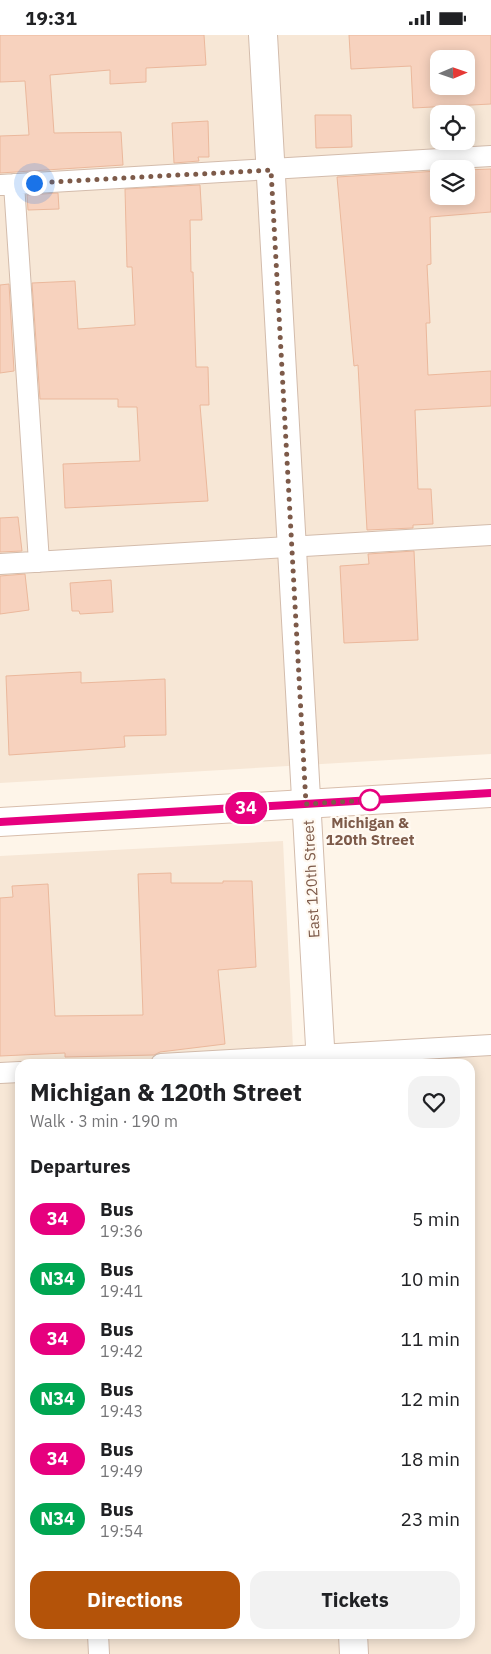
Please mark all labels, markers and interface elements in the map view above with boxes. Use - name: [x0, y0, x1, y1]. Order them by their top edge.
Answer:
- text: 19:31: [25, 6, 77, 30]
- north arrow: [430, 50, 475, 95]
- map controls: [430, 50, 475, 205]
- button: locate: [430, 105, 475, 150]
- button: layers: [430, 160, 475, 205]
- your location: [22, 171, 47, 196]
- marker: Michigan & 120th Street: [359, 789, 381, 811]
- line badge: 34: [224, 792, 268, 824]
- text: 34: [235, 796, 257, 819]
- place label: Michigan & 120th Street: [326, 813, 415, 849]
- street label: East 120th Street: [298, 819, 324, 939]
- text: Michigan & 120th Street: [30, 1076, 302, 1108]
- button: heart: [408, 1076, 460, 1128]
- text: Walk · 3 min · 190 m: [30, 1111, 178, 1131]
- text: Departures: [30, 1154, 130, 1178]
- text: Bus: [100, 1197, 134, 1221]
- text: 34: [47, 1207, 68, 1230]
- text: 5 min: [412, 1207, 460, 1231]
- text: 19:36: [100, 1221, 143, 1241]
- text: Bus: [100, 1257, 134, 1281]
- text: N34: [40, 1267, 75, 1290]
- text: 10 min: [401, 1267, 460, 1291]
- text: 19:41: [100, 1281, 143, 1301]
- text: Bus: [100, 1317, 134, 1341]
- text: 34: [47, 1327, 68, 1350]
- text: 11 min: [401, 1327, 460, 1351]
- text: 19:42: [100, 1341, 143, 1361]
- text: Bus: [100, 1377, 134, 1401]
- text: N34: [40, 1387, 75, 1410]
- text: 12 min: [401, 1387, 460, 1411]
- text: 19:43: [100, 1401, 143, 1421]
- text: Bus: [100, 1437, 134, 1461]
- text: 34: [47, 1447, 68, 1470]
- text: 18 min: [401, 1447, 460, 1471]
- text: 19:49: [100, 1461, 143, 1481]
- text: Bus: [100, 1497, 134, 1521]
- text: N34: [40, 1507, 75, 1530]
- text: 23 min: [401, 1507, 460, 1531]
- text: 19:54: [100, 1521, 143, 1541]
- button: Directions: [30, 1571, 240, 1629]
- button: Tickets: [250, 1571, 460, 1629]

